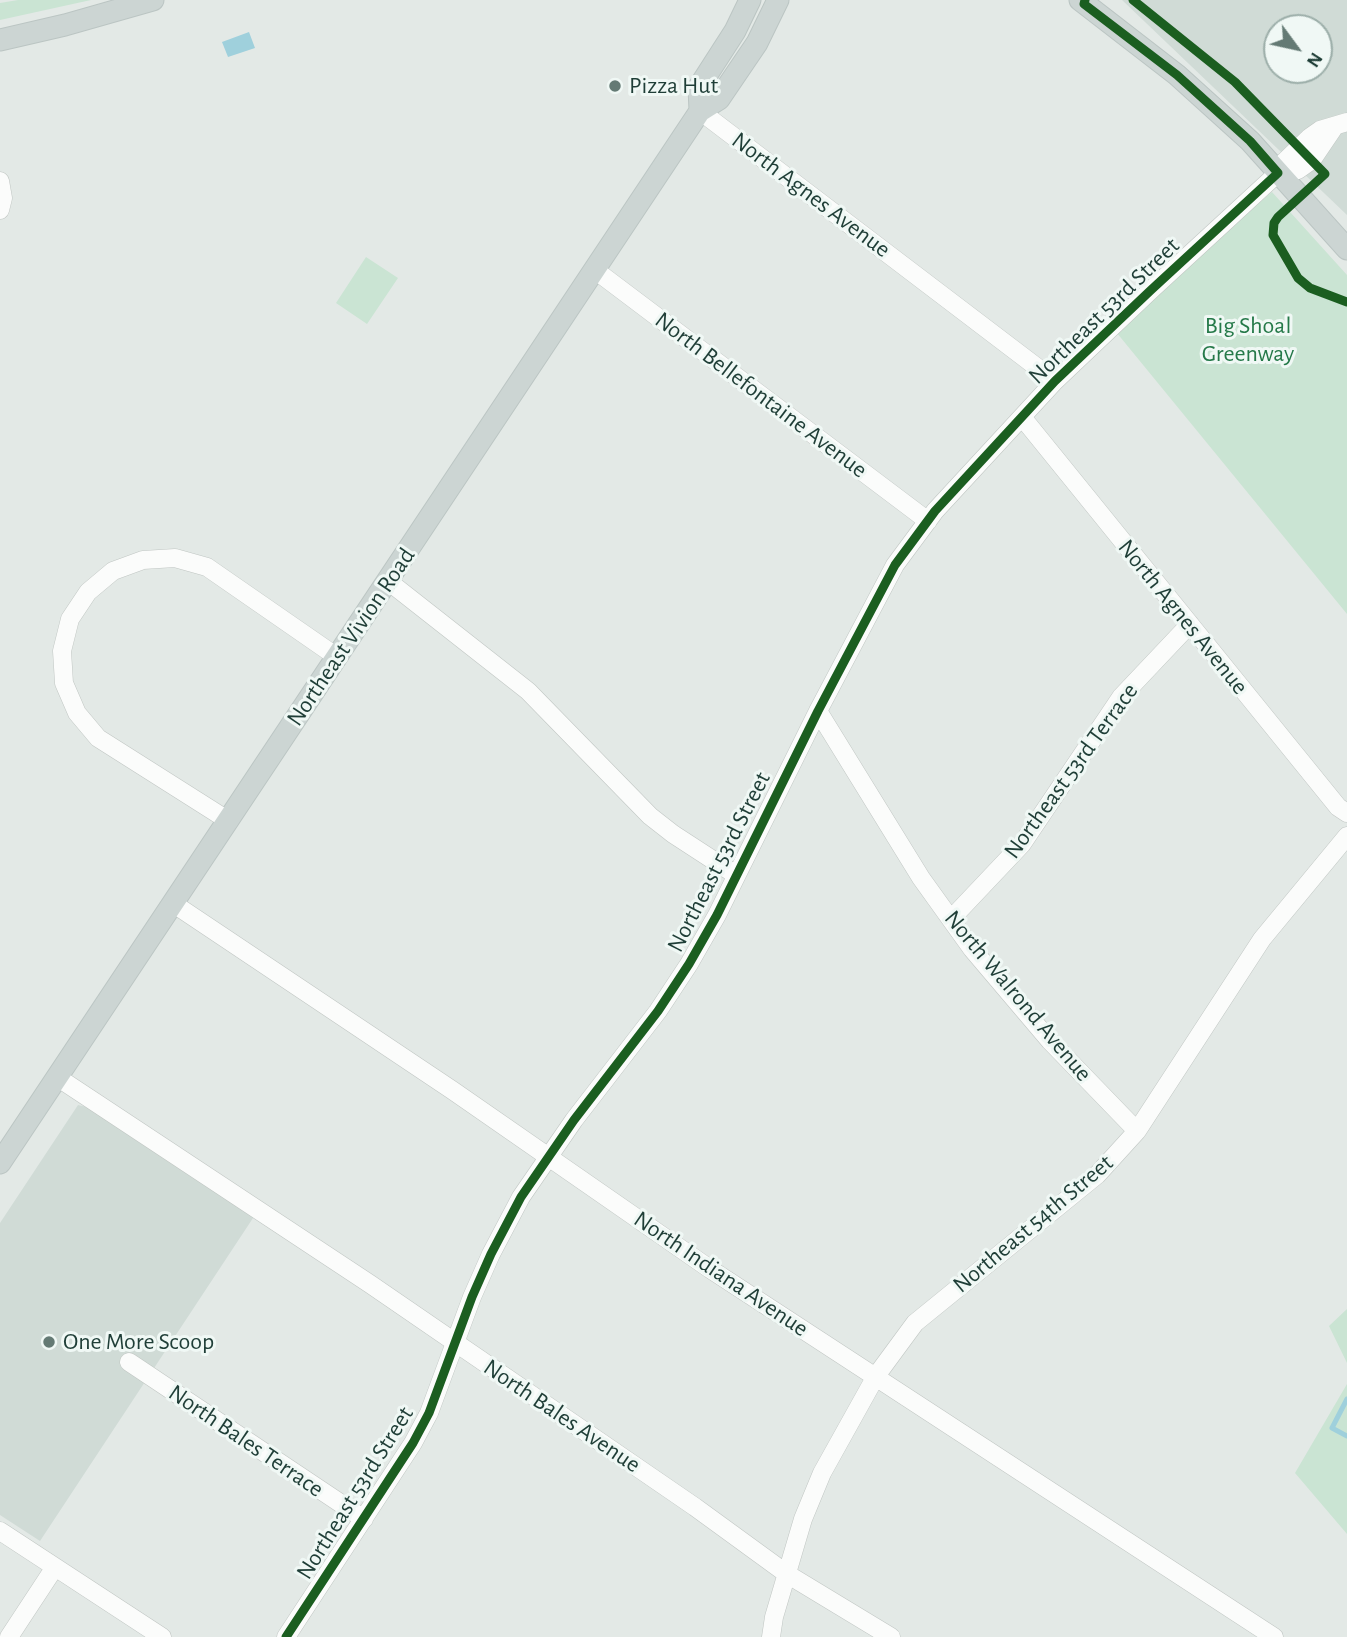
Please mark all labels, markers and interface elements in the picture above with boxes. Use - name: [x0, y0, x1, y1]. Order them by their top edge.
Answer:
- north arrow: [1263, 14, 1333, 84]
- text: N: [1303, 49, 1326, 70]
- place label: Pizza Hut: [629, 72, 718, 100]
- marker: Pizza Hut: [607, 78, 623, 94]
- street label: North Agnes Avenue: [726, 126, 896, 264]
- street label: Northeast 53rd Street: [1023, 232, 1185, 390]
- street label: North Bellefontaine Avenue: [649, 306, 873, 484]
- park label: Big Shoal Greenway: [1202, 312, 1294, 368]
- street label: North Agnes Avenue: [1112, 534, 1254, 700]
- street label: Northeast Vivion Road: [281, 542, 421, 732]
- street label: Northeast 53rd Terrace: [998, 678, 1144, 864]
- street label: Northeast 53rd Street: [661, 767, 777, 957]
- street label: North Walrond Avenue: [938, 905, 1098, 1087]
- street label: Northeast 54th Street: [947, 1149, 1119, 1299]
- street label: North Indiana Avenue: [628, 1205, 814, 1343]
- place label: One More Scoop: [63, 1328, 214, 1356]
- marker: One More Scoop: [41, 1334, 57, 1350]
- street label: North Bales Avenue: [478, 1353, 646, 1479]
- street label: North Bales Terrace: [163, 1378, 329, 1504]
- street label: Northeast 53rd Street: [290, 1401, 420, 1585]

